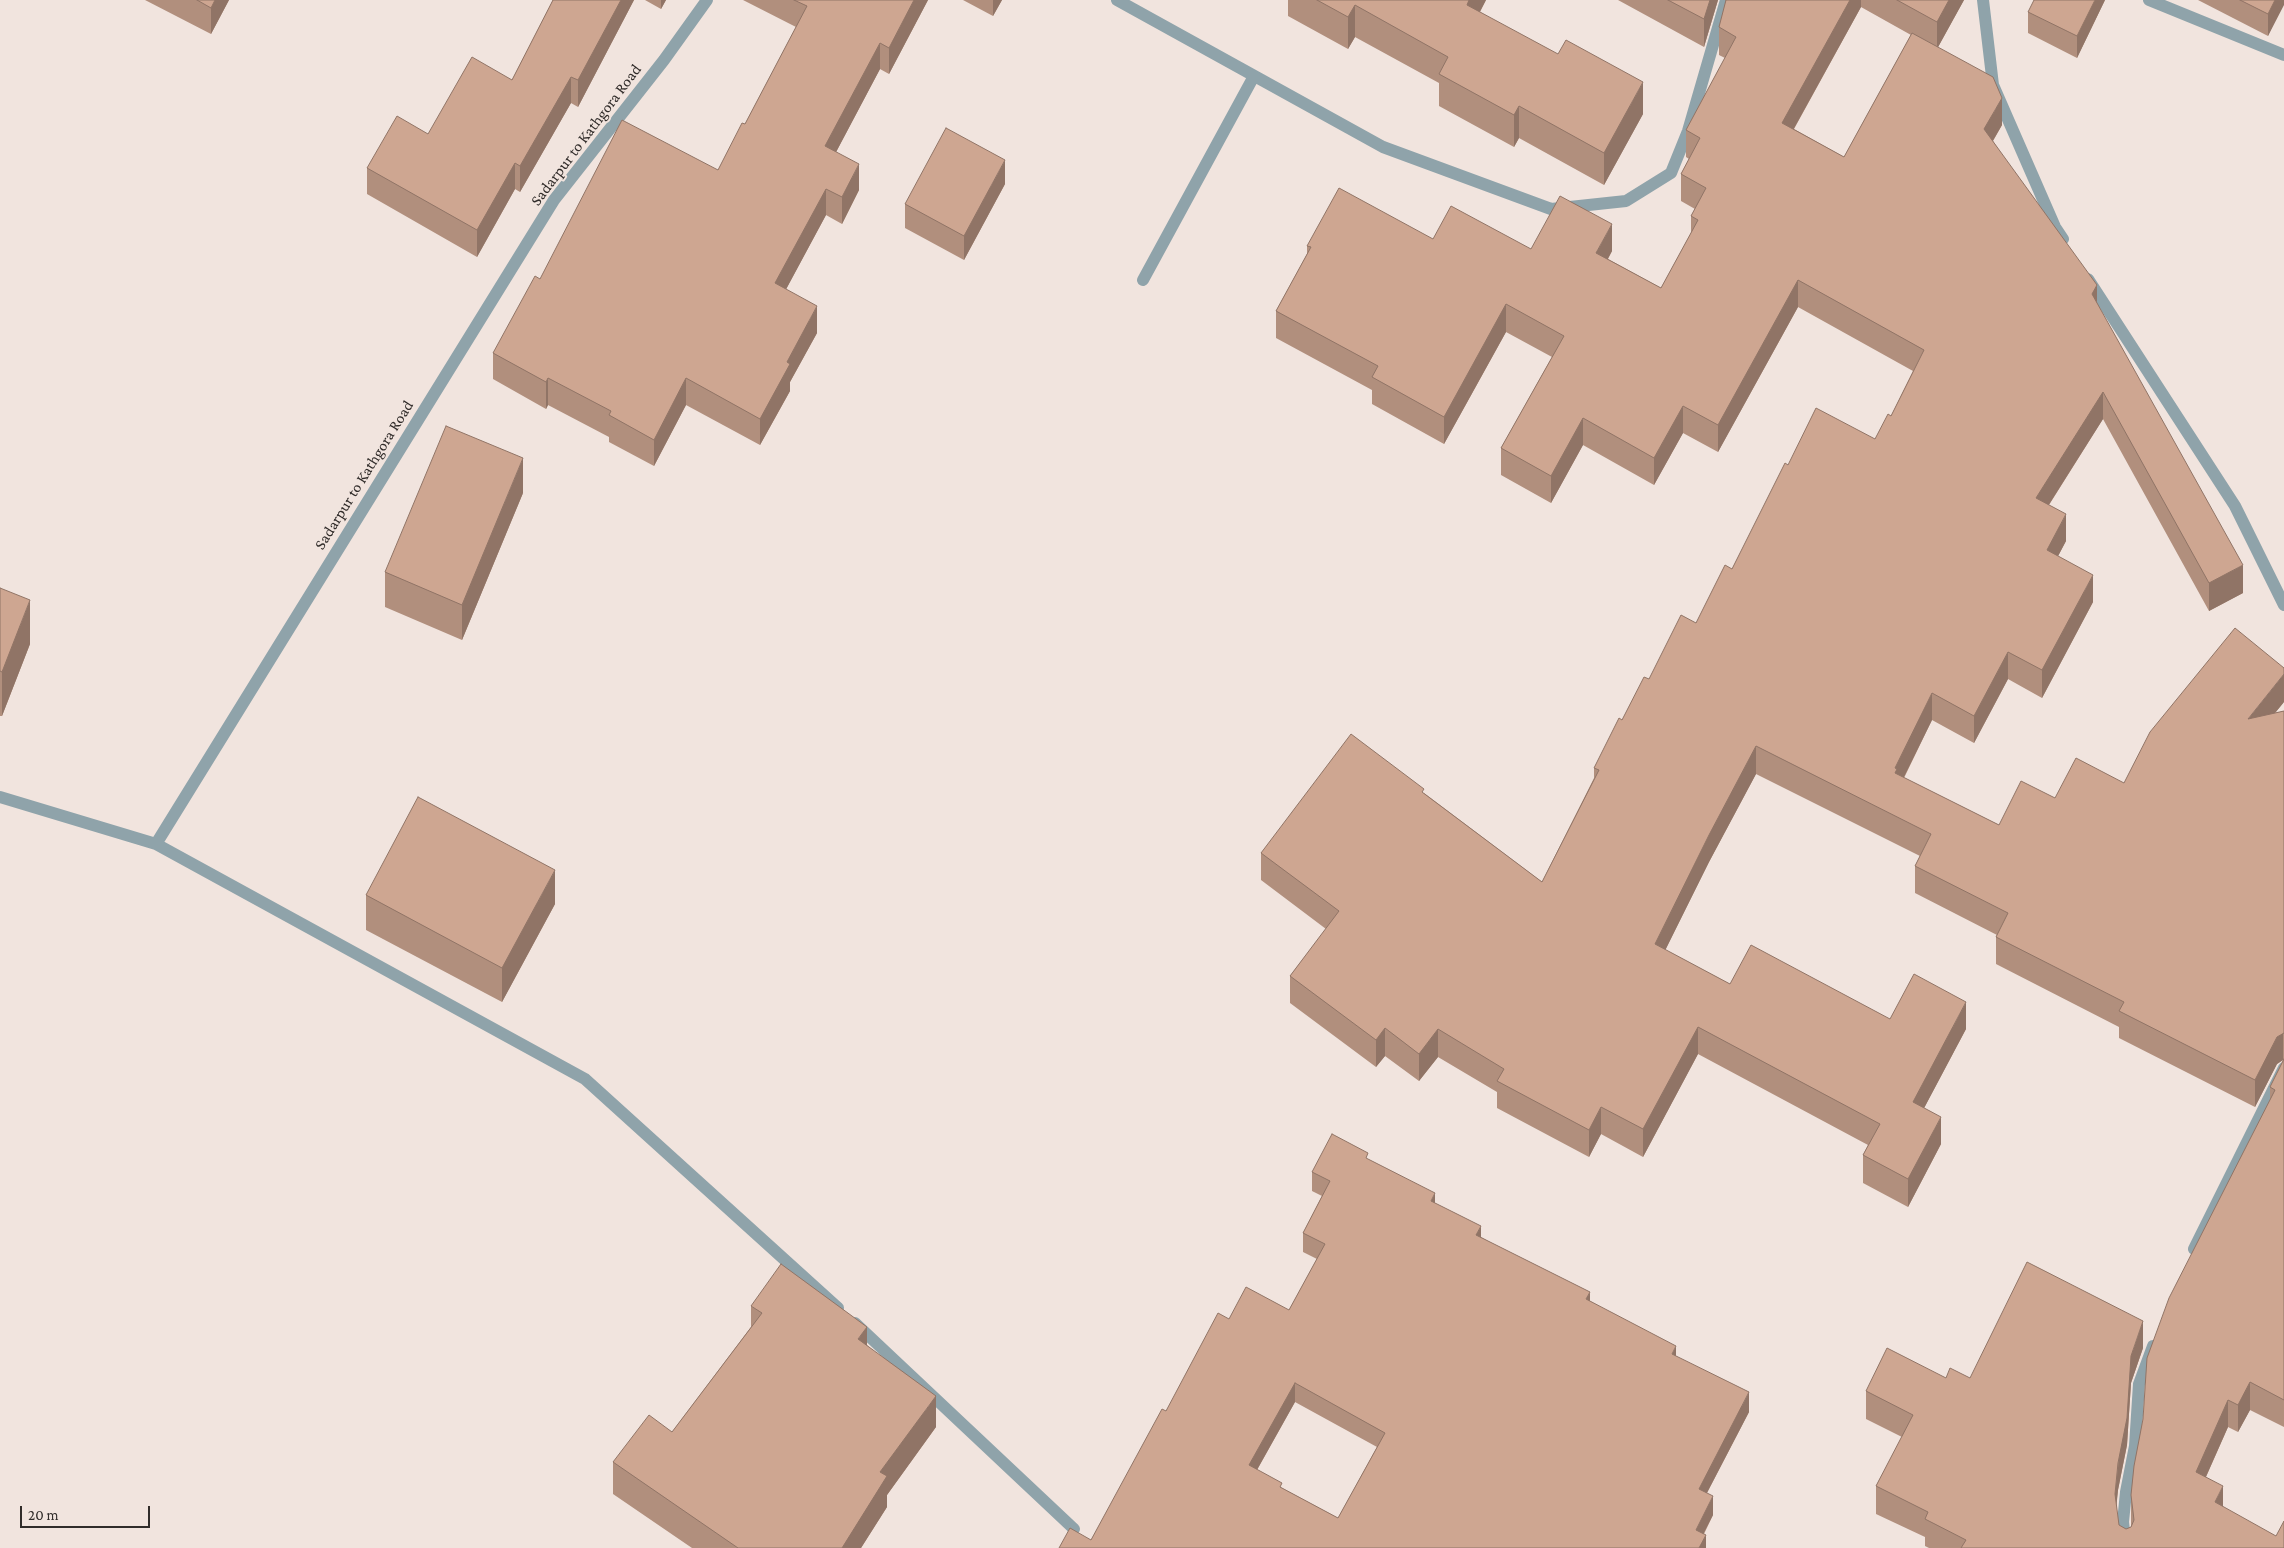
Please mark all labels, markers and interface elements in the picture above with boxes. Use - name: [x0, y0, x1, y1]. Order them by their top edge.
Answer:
- street label: Sadarpur to Kathgora Road: [527, 60, 645, 210]
- street label: Sadarpur to Kathgora Road: [310, 397, 418, 553]
- scale bar: [22, 1496, 152, 1528]
- text: 20 m: [28, 1507, 59, 1523]

